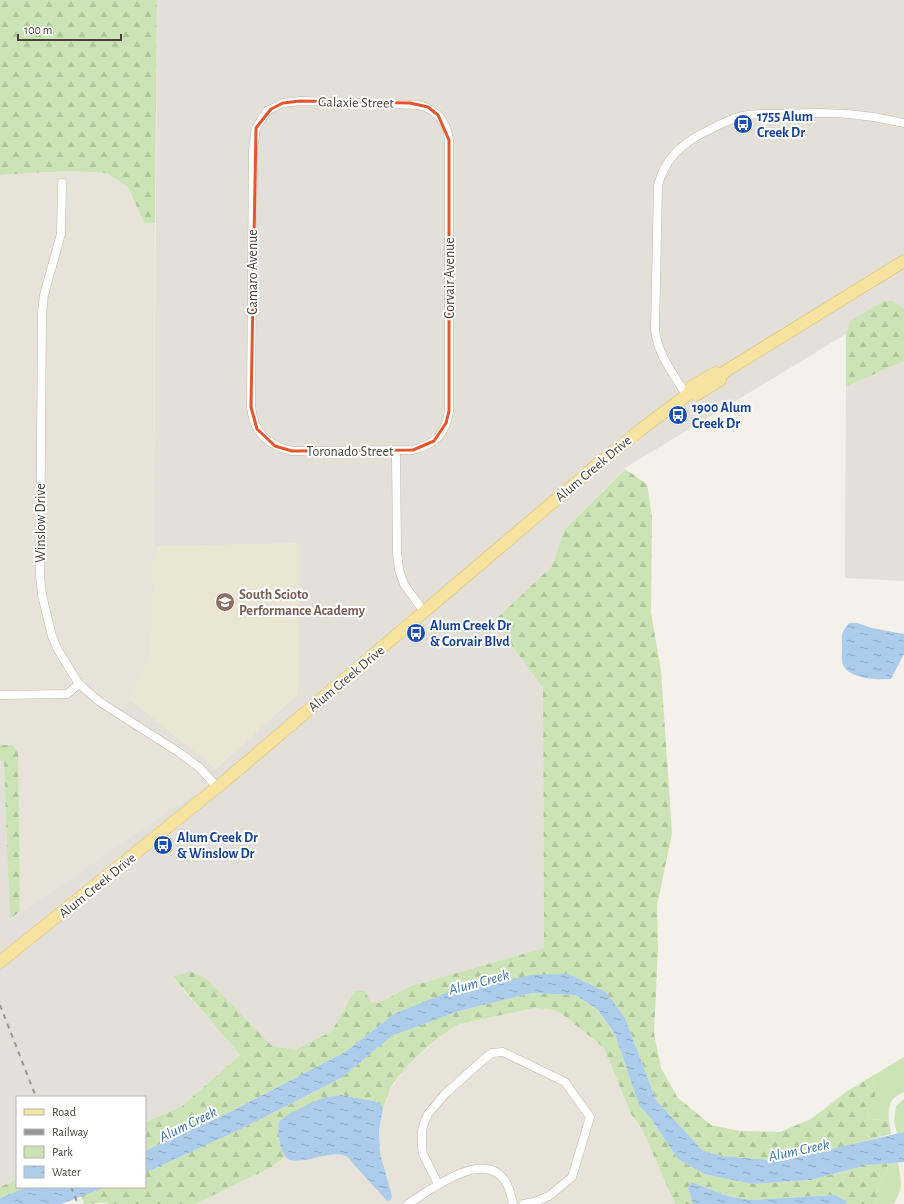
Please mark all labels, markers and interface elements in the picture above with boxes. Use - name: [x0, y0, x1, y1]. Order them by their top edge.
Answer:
- scale bar: [18, 16, 121, 42]
- text: 100 m: [24, 24, 52, 36]
- street label: Galaxie Street: [318, 95, 395, 111]
- place label: 1755 Alum Creek Dr: [757, 110, 813, 140]
- bus stop icon: 1755 Alum Creek Dr: [732, 113, 754, 135]
- street label: Camaro Avenue: [246, 229, 260, 315]
- street label: Corvair Avenue: [443, 237, 457, 319]
- place label: 1900 Alum Creek Dr: [692, 401, 751, 431]
- bus stop icon: 1900 Alum Creek Dr: [667, 404, 689, 426]
- street label: Alum Creek Drive: [553, 433, 634, 504]
- street label: Toronado Street: [307, 445, 394, 459]
- street label: Winslow Drive: [34, 483, 48, 563]
- place label: South Scioto Performance Academy: [239, 588, 366, 618]
- school or university icon: South Scioto Performance Academy: [214, 591, 236, 613]
- place label: Alum Creek Dr & Corvair Blvd: [430, 619, 511, 649]
- bus stop icon: Alum Creek Dr & Corvair Blvd: [405, 622, 427, 644]
- street label: Alum Creek Drive: [306, 643, 387, 714]
- place label: Alum Creek Dr & Winslow Dr: [177, 831, 258, 861]
- bus stop icon: Alum Creek Dr & Winslow Dr: [152, 834, 174, 856]
- street label: Alum Creek Drive: [57, 851, 139, 921]
- water label: Alum Creek: [446, 967, 511, 998]
- legend: [16, 1096, 146, 1188]
- water label: Alum Creek: [156, 1104, 219, 1145]
- text: Road: [52, 1106, 76, 1118]
- text: Railway: [52, 1126, 88, 1139]
- water label: Alum Creek: [766, 1137, 831, 1164]
- text: Park: [52, 1146, 73, 1158]
- text: Water: [52, 1166, 81, 1178]

